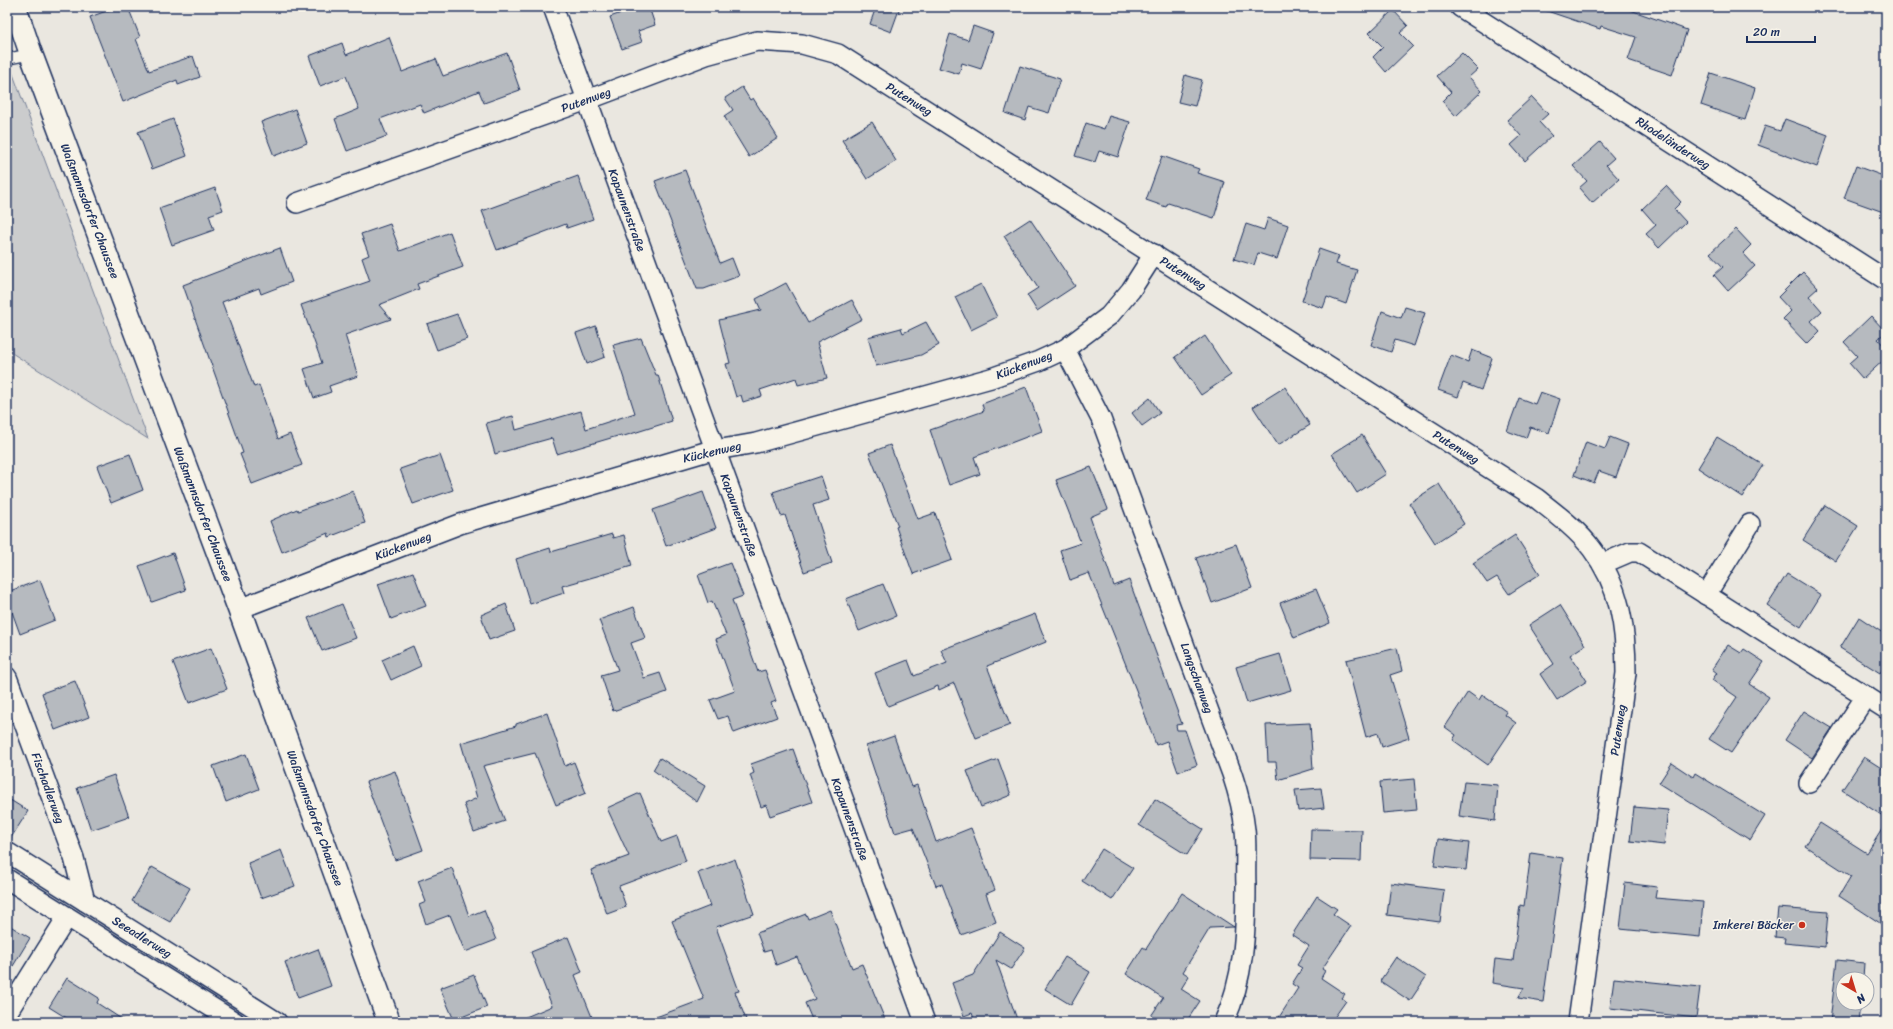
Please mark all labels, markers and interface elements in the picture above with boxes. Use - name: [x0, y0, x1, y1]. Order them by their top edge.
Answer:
- scale bar: [1747, 18, 1815, 44]
- text: 20 m: [1753, 21, 1780, 43]
- street label: Putenweg: [881, 76, 937, 122]
- street label: Putenweg: [558, 81, 614, 119]
- street label: Rhodeländerweg: [1631, 110, 1715, 176]
- street label: Waßmannsdorfer Chaussee: [54, 140, 126, 282]
- street label: Kapaunenstraße: [602, 165, 652, 255]
- street label: Putenweg: [1155, 250, 1211, 296]
- street label: Kückenweg: [992, 344, 1056, 386]
- street label: Putenweg: [1428, 424, 1484, 470]
- street label: Kückenweg: [681, 435, 743, 469]
- street label: Waßmannsdorfer Chaussee: [167, 443, 239, 585]
- street label: Kapaunenstraße: [714, 470, 764, 560]
- street label: Kückenweg: [371, 525, 435, 567]
- street label: Langschanweg: [1174, 639, 1220, 717]
- street label: Putenweg: [1604, 703, 1632, 757]
- street label: Waßmannsdorfer Chaussee: [280, 747, 350, 889]
- street label: Fischadlerweg: [25, 749, 71, 827]
- street label: Kapaunenstraße: [825, 774, 875, 864]
- street label: Seeadlerweg: [108, 910, 176, 964]
- place label: Imkerei Bäcker: [1712, 914, 1795, 936]
- marker: Imkerei Bäcker: [1797, 920, 1807, 930]
- north arrow: [1835, 971, 1875, 1011]
- text: N: [1852, 988, 1870, 1009]

